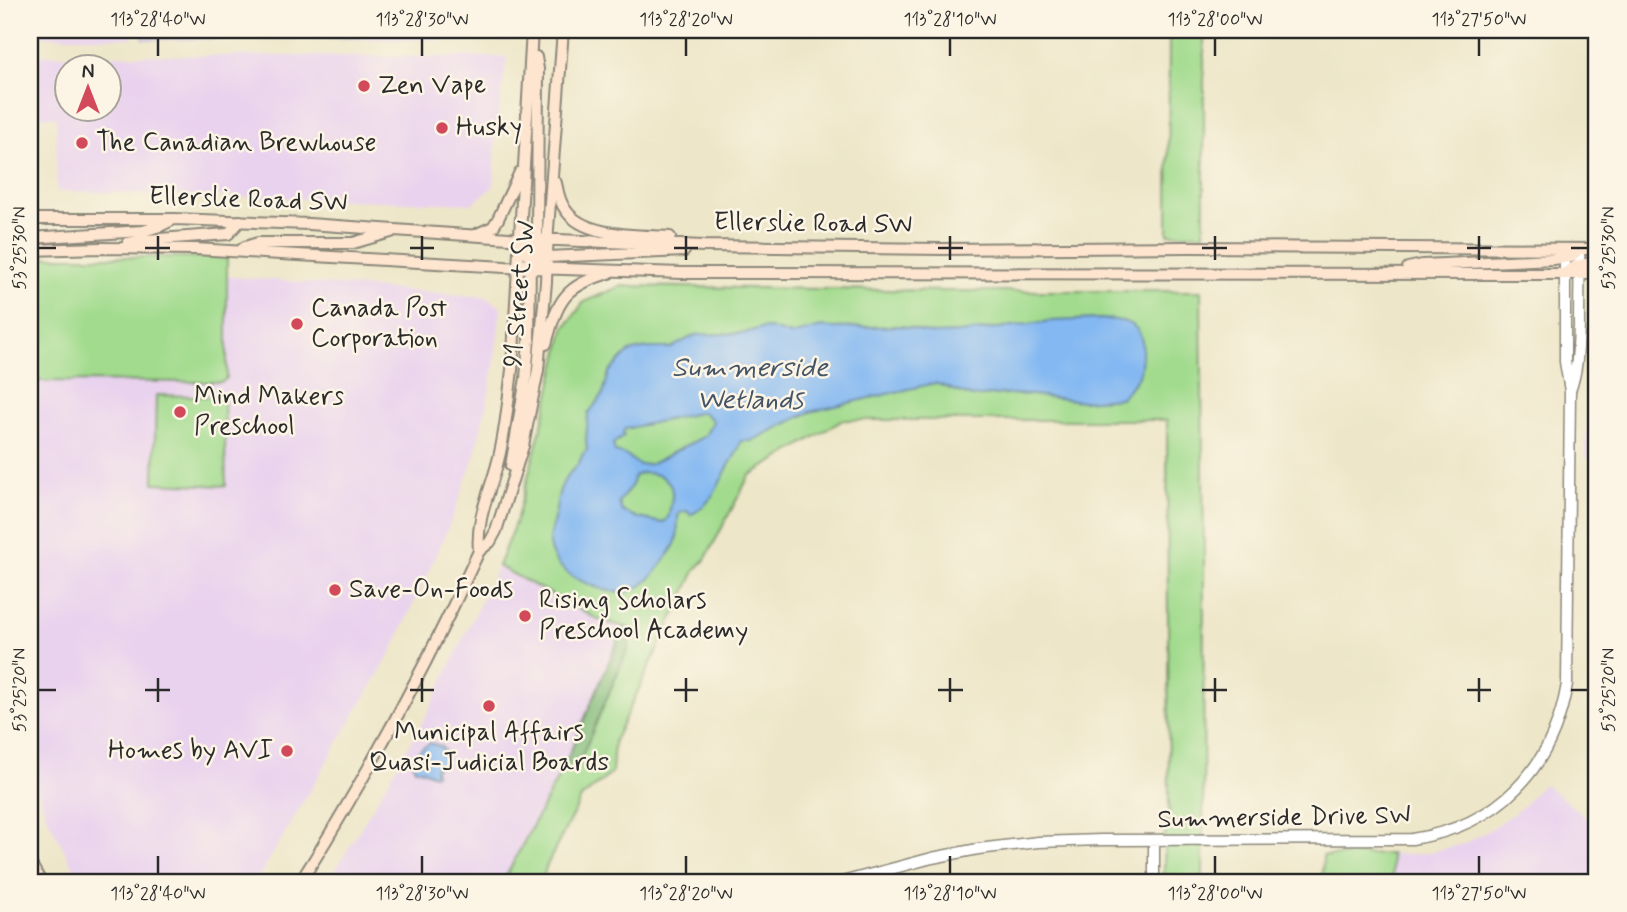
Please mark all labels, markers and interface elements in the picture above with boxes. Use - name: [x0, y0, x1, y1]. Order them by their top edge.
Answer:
- text: 113°28'40"W: [110, 8, 206, 32]
- text: 113°28'30"W: [375, 8, 469, 32]
- text: 113°28'20"W: [639, 8, 733, 32]
- text: 113°28'10"W: [904, 8, 996, 32]
- text: 113°28'00"W: [1168, 8, 1262, 32]
- text: 113°27'50"W: [1432, 8, 1526, 32]
- north arrow: [52, 52, 122, 122]
- text: N: [82, 60, 94, 85]
- place label: Zen Vape: [378, 69, 486, 103]
- marker: Zen Vape: [356, 78, 372, 94]
- place label: Husky: [456, 111, 522, 145]
- marker: Husky: [434, 120, 450, 136]
- place label: The Canadian Brewhouse: [96, 126, 376, 160]
- marker: The Canadian Brewhouse: [74, 135, 90, 151]
- street label: Ellerslie Road SW: [148, 180, 348, 220]
- street label: Ellerslie Road SW: [713, 205, 913, 243]
- text: 53°25'30"N: [8, 206, 32, 290]
- text: 53°25'30"N: [1597, 206, 1621, 290]
- street label: 91 Street SW: [497, 219, 543, 369]
- place label: Canada Post Corporation: [311, 292, 447, 356]
- marker: Canada Post Corporation: [289, 316, 305, 332]
- water label: Summerside Wetlands: [672, 350, 830, 419]
- place label: Mind Makers Preschool: [194, 380, 344, 444]
- marker: Mind Makers Preschool: [172, 404, 188, 420]
- place label: Save-On-Foods: [349, 573, 513, 607]
- marker: Save-On-Foods: [327, 582, 343, 598]
- place label: Rising Scholars Preschool Academy: [539, 584, 748, 648]
- marker: Rising Scholars Preschool Academy: [517, 608, 533, 624]
- text: 53°25'20"N: [8, 648, 32, 732]
- text: 53°25'20"N: [1597, 648, 1621, 732]
- marker: Municipal Affairs Quasi-Judicial Boards: [481, 698, 497, 714]
- place label: Municipal Affairs Quasi-Judicial Boards: [369, 716, 609, 780]
- place label: Homes by AVI: [108, 734, 273, 768]
- marker: Homes by AVI: [279, 743, 295, 759]
- street label: Summerside Drive SW: [1157, 799, 1411, 837]
- text: 113°28'40"W: [110, 882, 206, 906]
- text: 113°28'30"W: [375, 882, 469, 906]
- text: 113°28'20"W: [639, 882, 733, 906]
- text: 113°28'10"W: [904, 882, 996, 906]
- text: 113°28'00"W: [1168, 882, 1262, 906]
- text: 113°27'50"W: [1432, 882, 1526, 906]

